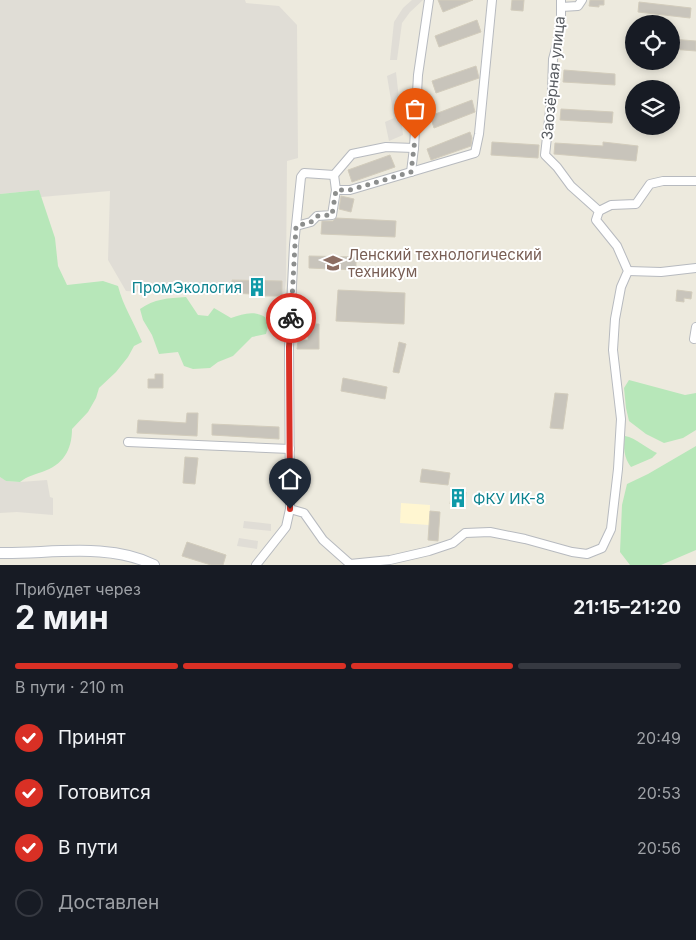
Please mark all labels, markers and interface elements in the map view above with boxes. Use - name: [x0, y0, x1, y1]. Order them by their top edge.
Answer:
- street label: Заозёрная улица: [537, 15, 569, 141]
- map controls: [625, 15, 680, 135]
- button: locate: [625, 15, 680, 70]
- button: layers: [625, 80, 680, 135]
- pin: [394, 88, 436, 139]
- icon: bag: [401, 95, 429, 123]
- place label: Ленский технологический техникум: [348, 245, 542, 281]
- school or university icon: Ленский технологический техникум: [322, 252, 344, 274]
- building icon: ПромЭкология: [246, 276, 268, 298]
- place label: ПромЭкология: [132, 278, 242, 297]
- courier: [266, 293, 316, 343]
- icon: bike: [277, 304, 305, 332]
- pin: [269, 458, 311, 509]
- icon: home: [276, 465, 304, 493]
- building icon: ФКУ ИК-8: [447, 487, 469, 509]
- place label: ФКУ ИК-8: [473, 489, 545, 508]
- text: Прибудет через: [15, 579, 141, 599]
- text: 21:15–21:20: [573, 596, 681, 619]
- text: 2 мин: [15, 598, 109, 637]
- text: В пути · 210 m: [15, 677, 124, 697]
- icon: check: [15, 724, 43, 752]
- text: Принят: [58, 726, 126, 749]
- text: 20:49: [636, 728, 681, 748]
- icon: check: [15, 779, 43, 807]
- text: Готовится: [58, 781, 151, 804]
- text: 20:53: [637, 783, 681, 803]
- icon: check: [15, 834, 43, 862]
- text: В пути: [58, 836, 118, 859]
- text: 20:56: [637, 838, 681, 858]
- text: Доставлен: [58, 891, 159, 914]

